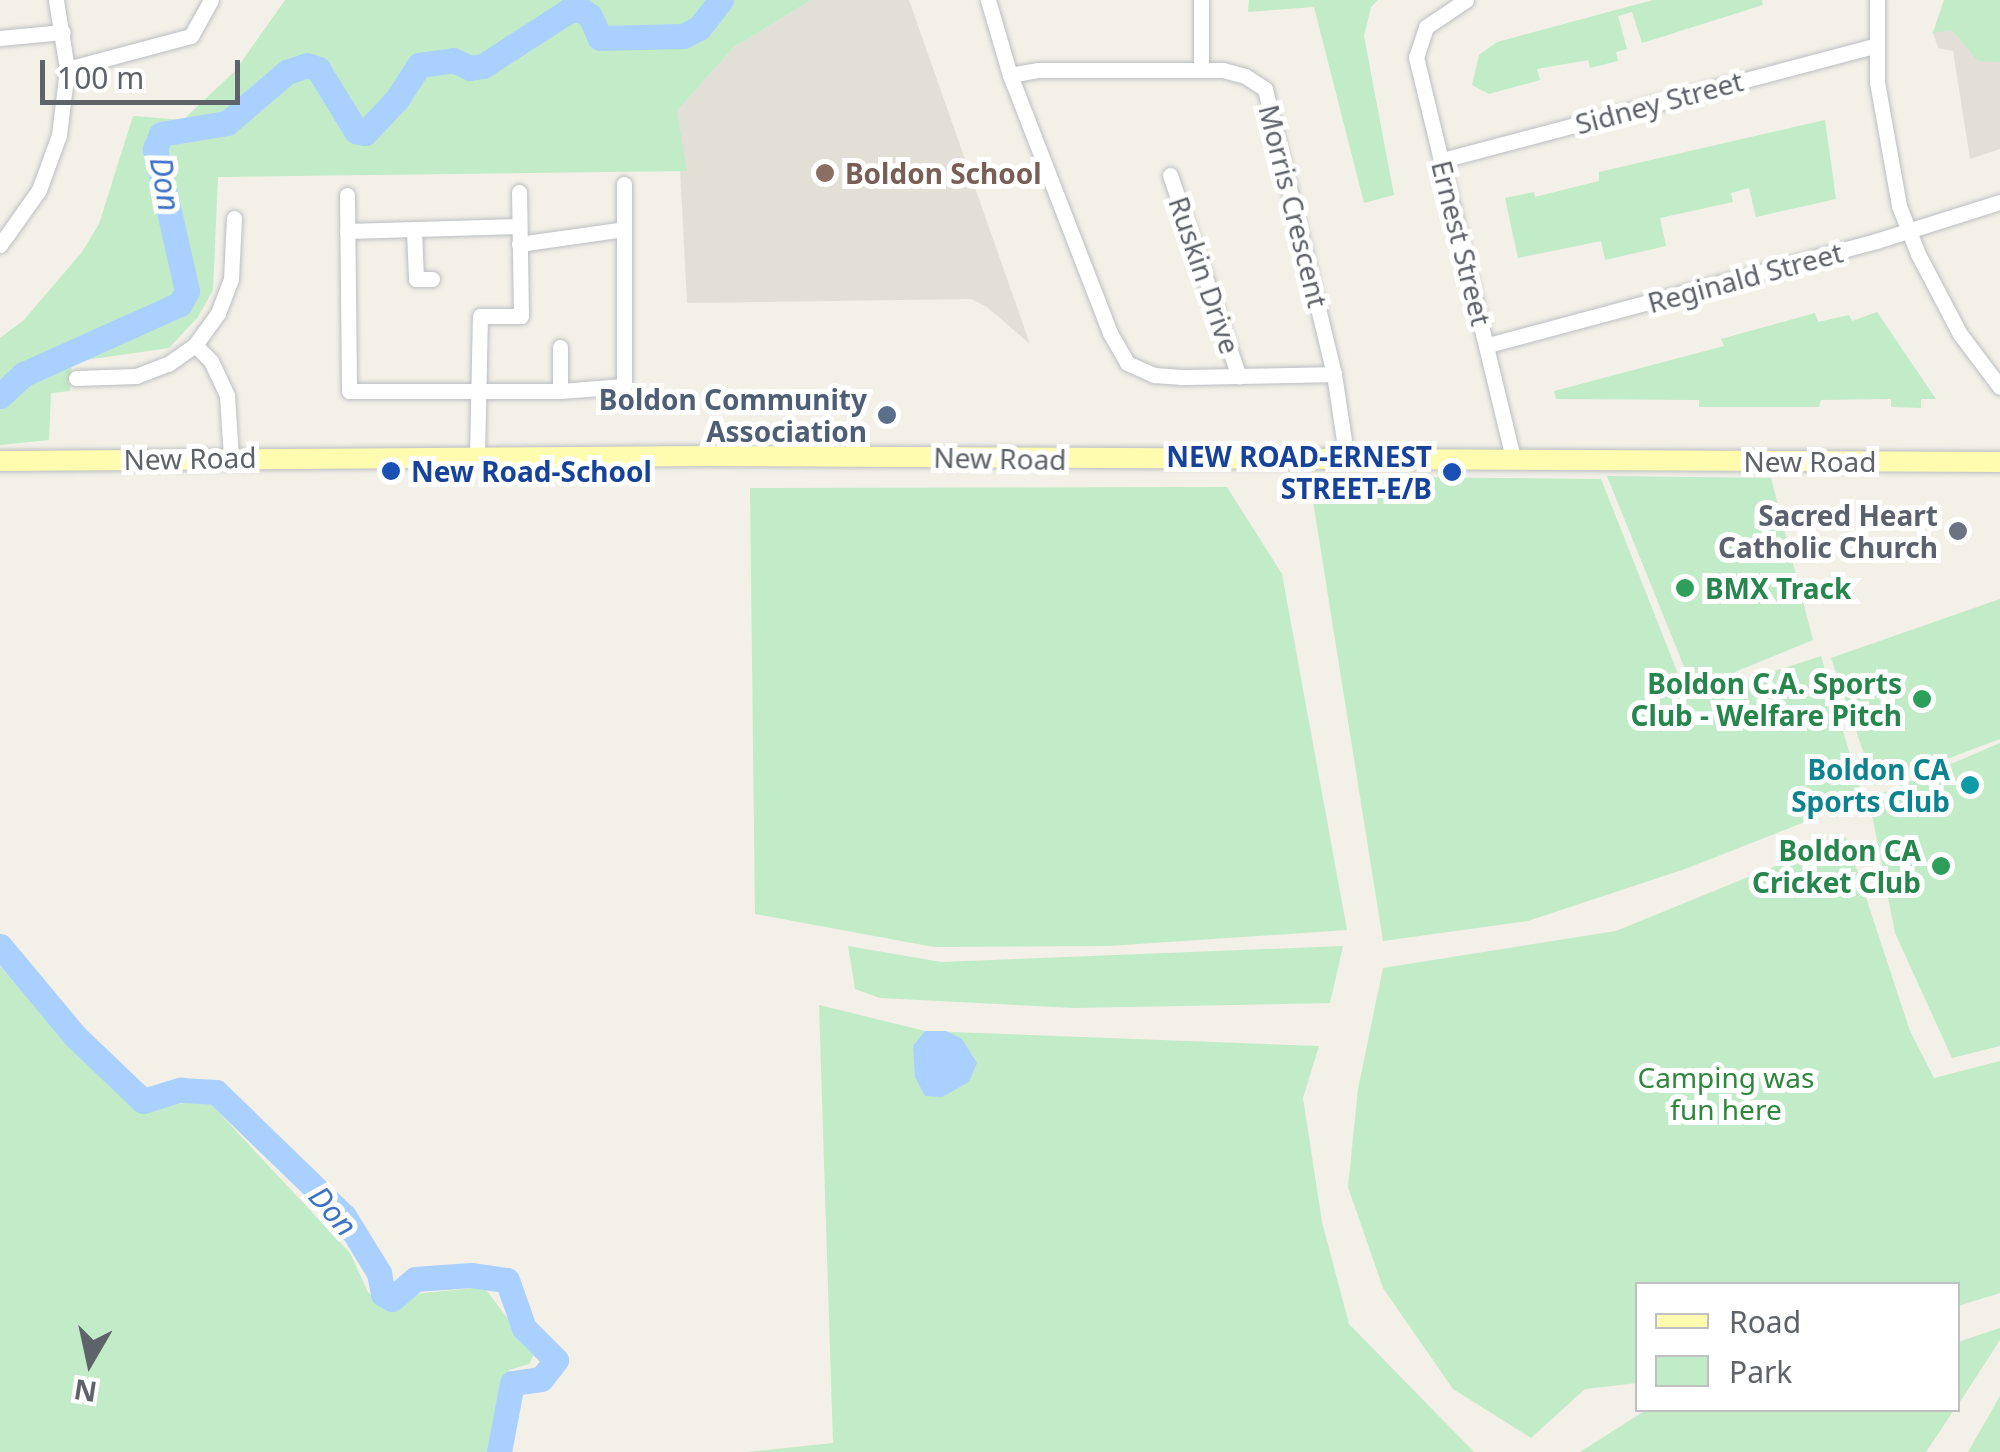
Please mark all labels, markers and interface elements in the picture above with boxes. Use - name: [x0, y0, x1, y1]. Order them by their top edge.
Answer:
- scale bar: [45, 40, 245, 102]
- text: 100 m: [57, 57, 144, 98]
- street label: Sidney Street: [1572, 64, 1746, 140]
- street label: Morris Crescent: [1253, 101, 1335, 311]
- water label: Don: [143, 154, 187, 214]
- place label: Boldon School: [845, 156, 1042, 190]
- street label: Ernest Street: [1425, 157, 1499, 329]
- marker: Boldon School: [814, 162, 836, 184]
- street label: Ruskin Drive: [1162, 192, 1248, 358]
- street label: Reginald Street: [1644, 235, 1846, 319]
- place label: Boldon Community Association: [599, 382, 867, 448]
- marker: Boldon Community Association: [876, 404, 898, 426]
- place label: NEW ROAD-ERNEST STREET-E/B: [1166, 439, 1432, 505]
- street label: New Road: [123, 440, 257, 476]
- street label: New Road: [933, 440, 1067, 476]
- street label: New Road: [1743, 444, 1877, 478]
- place label: New Road-School: [411, 454, 652, 488]
- marker: New Road-School: [380, 460, 402, 482]
- marker: NEW ROAD-ERNEST STREET-E/B: [1441, 461, 1463, 483]
- place label: Sacred Heart Catholic Church: [1718, 498, 1938, 564]
- marker: Sacred Heart Catholic Church: [1947, 520, 1969, 542]
- place label: BMX Track: [1705, 571, 1851, 605]
- marker: BMX Track: [1674, 577, 1696, 599]
- place label: Boldon C.A. Sports Club - Welfare Pitch: [1631, 666, 1902, 732]
- marker: Boldon C.A. Sports Club - Welfare Pitch: [1911, 688, 1933, 710]
- place label: Boldon CA Sports Club: [1791, 752, 1950, 818]
- marker: Boldon CA Sports Club: [1959, 774, 1981, 796]
- place label: Boldon CA Cricket Club: [1752, 833, 1921, 899]
- marker: Boldon CA Cricket Club: [1930, 855, 1952, 877]
- park label: Camping was fun here: [1638, 1060, 1814, 1126]
- water label: Don: [302, 1179, 364, 1243]
- legend: [1635, 1282, 1960, 1412]
- text: Road: [1729, 1301, 1801, 1342]
- north arrow: [40, 1312, 140, 1412]
- text: Park: [1729, 1351, 1792, 1392]
- text: N: [71, 1371, 100, 1412]

